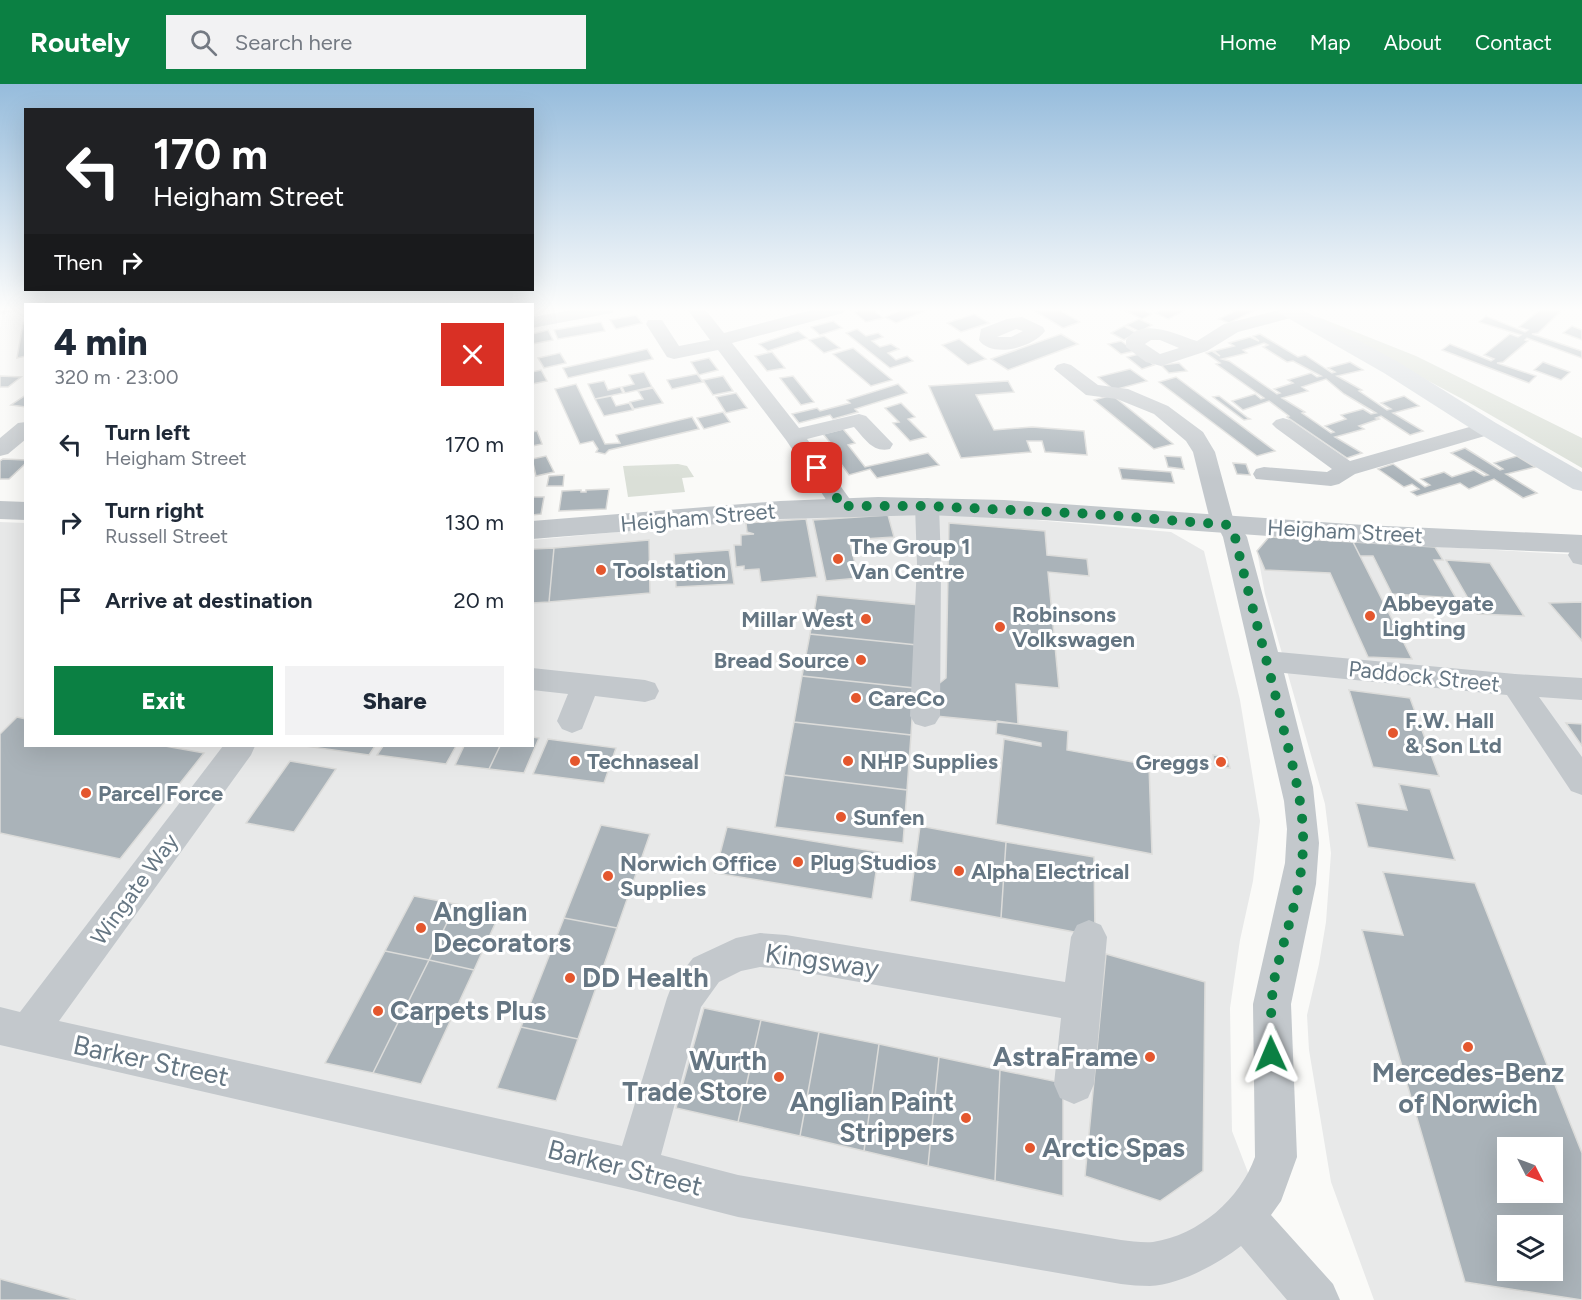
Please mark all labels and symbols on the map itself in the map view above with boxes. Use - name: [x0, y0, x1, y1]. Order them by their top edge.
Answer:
- pin: [791, 442, 842, 493]
- street label: Heigham Street: [619, 497, 777, 538]
- street label: Heigham Street: [1266, 514, 1423, 549]
- place label: The Group 1 Van Centre: [850, 533, 971, 585]
- marker: The Group 1 Van Centre: [831, 552, 845, 566]
- place label: Toolstation: [613, 557, 726, 584]
- marker: Toolstation: [594, 563, 608, 577]
- place label: Abbeygate Lighting: [1382, 590, 1494, 642]
- place label: Robinsons Volkswagen: [1012, 601, 1135, 653]
- place label: Millar West: [741, 606, 854, 633]
- marker: Abbeygate Lighting: [1363, 609, 1377, 623]
- marker: Millar West: [859, 612, 873, 626]
- marker: Robinsons Volkswagen: [993, 620, 1007, 634]
- place label: Bread Source: [714, 647, 849, 674]
- marker: Bread Source: [854, 653, 868, 667]
- street label: Paddock Street: [1347, 655, 1501, 698]
- place label: CareCo: [868, 685, 945, 712]
- marker: CareCo: [849, 691, 863, 705]
- place label: F.W. Hall & Son Ltd: [1405, 707, 1502, 759]
- marker: F.W. Hall & Son Ltd: [1386, 726, 1400, 740]
- place label: Technaseal: [587, 748, 699, 775]
- place label: NHP Supplies: [860, 748, 998, 775]
- place label: Greggs: [1135, 749, 1209, 776]
- marker: Technaseal: [568, 754, 582, 768]
- marker: NHP Supplies: [841, 754, 855, 768]
- marker: Greggs: [1214, 755, 1228, 769]
- place label: Parcel Force: [98, 780, 223, 807]
- marker: Parcel Force: [79, 786, 93, 800]
- place label: Sunfen: [853, 804, 924, 831]
- marker: Sunfen: [834, 810, 848, 824]
- street label: Wingate Way: [85, 828, 184, 950]
- place label: Plug Studios: [810, 849, 936, 876]
- place label: Norwich Office Supplies: [620, 850, 777, 902]
- marker: Plug Studios: [791, 855, 805, 869]
- place label: Alpha Electrical: [971, 858, 1130, 885]
- marker: Alpha Electrical: [952, 864, 966, 878]
- marker: Norwich Office Supplies: [601, 869, 615, 883]
- place label: Anglian Decorators: [433, 895, 571, 959]
- marker: Anglian Decorators: [414, 921, 428, 935]
- street label: Kingsway: [763, 936, 881, 985]
- place label: DD Health: [582, 961, 709, 994]
- marker: DD Health: [563, 971, 577, 985]
- place label: Carpets Plus: [390, 994, 547, 1027]
- marker: Carpets Plus: [371, 1004, 385, 1018]
- position arrow: [1239, 1022, 1303, 1086]
- street label: Barker Street: [70, 1028, 232, 1093]
- place label: AstraFrame: [993, 1040, 1138, 1073]
- marker: Mercedes-Benz of Norwich: [1461, 1040, 1475, 1054]
- place label: Wurth Trade Store: [622, 1044, 767, 1108]
- marker: AstraFrame: [1143, 1050, 1157, 1064]
- place label: Mercedes-Benz of Norwich: [1372, 1056, 1564, 1120]
- marker: Wurth Trade Store: [772, 1070, 786, 1084]
- place label: Anglian Paint Strippers: [790, 1085, 954, 1149]
- marker: Anglian Paint Strippers: [959, 1111, 973, 1125]
- place label: Arctic Spas: [1042, 1131, 1185, 1164]
- street label: Barker Street: [544, 1132, 706, 1203]
- north arrow: [1497, 1137, 1563, 1203]
- marker: Arctic Spas: [1023, 1141, 1037, 1155]

